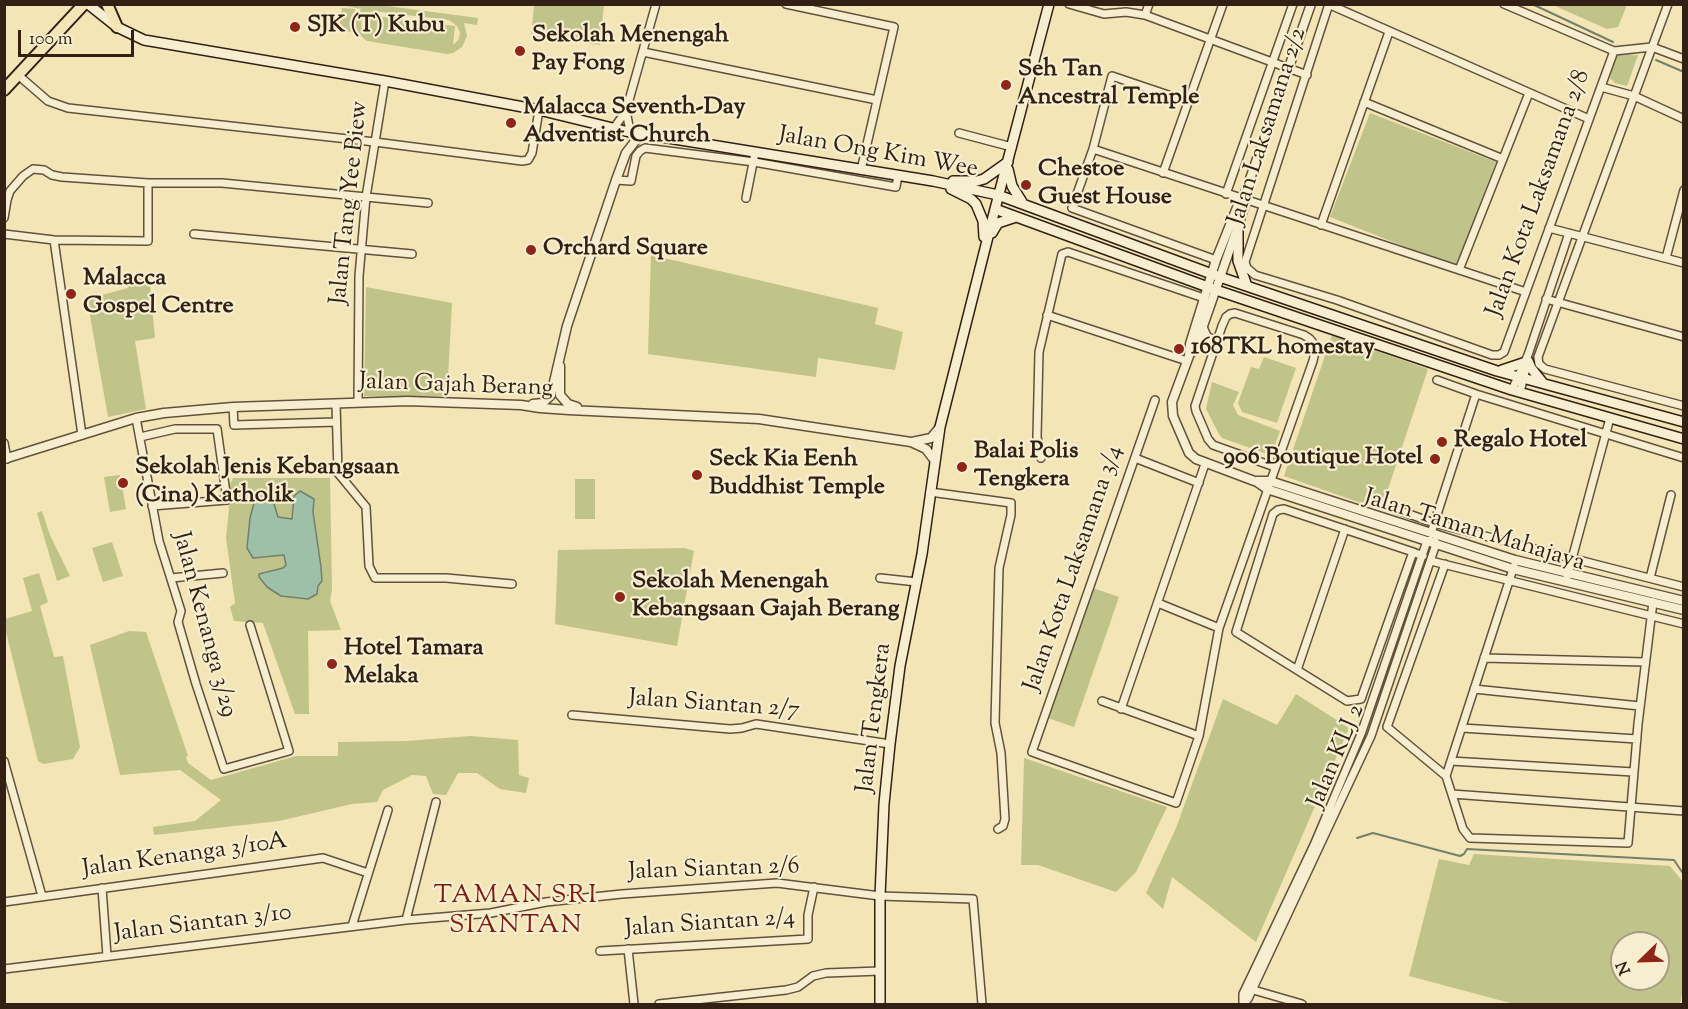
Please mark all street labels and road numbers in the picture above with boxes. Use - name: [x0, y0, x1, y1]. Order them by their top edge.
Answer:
- street label: Jalan Laksamana 2/2: [1223, 25, 1315, 229]
- street label: Jalan Kota Laksamana 2/8: [1482, 66, 1598, 322]
- street label: Jalan Tang Yee Biew: [326, 100, 376, 306]
- street label: Jalan Ong Kim Wee: [776, 122, 980, 186]
- street label: Jalan Gajah Berang: [358, 369, 554, 405]
- street label: Jalan Kota Laksamana 3/4: [1019, 442, 1131, 696]
- street label: Jalan Taman Mahajaya: [1360, 485, 1588, 579]
- street label: Jalan Kenanga 3/29: [164, 529, 242, 721]
- street label: Jalan Tengkera: [853, 642, 899, 794]
- street label: Jalan Siantan 2/7: [628, 686, 800, 726]
- street label: Jalan KLJ 2: [1303, 701, 1373, 813]
- street label: Jalan Kenanga 3/10A: [81, 828, 289, 886]
- street label: Jalan Siantan 2/6: [628, 854, 800, 888]
- street label: Jalan Siantan 3/10: [113, 900, 293, 950]
- street label: Jalan Siantan 2/4: [624, 905, 796, 945]

